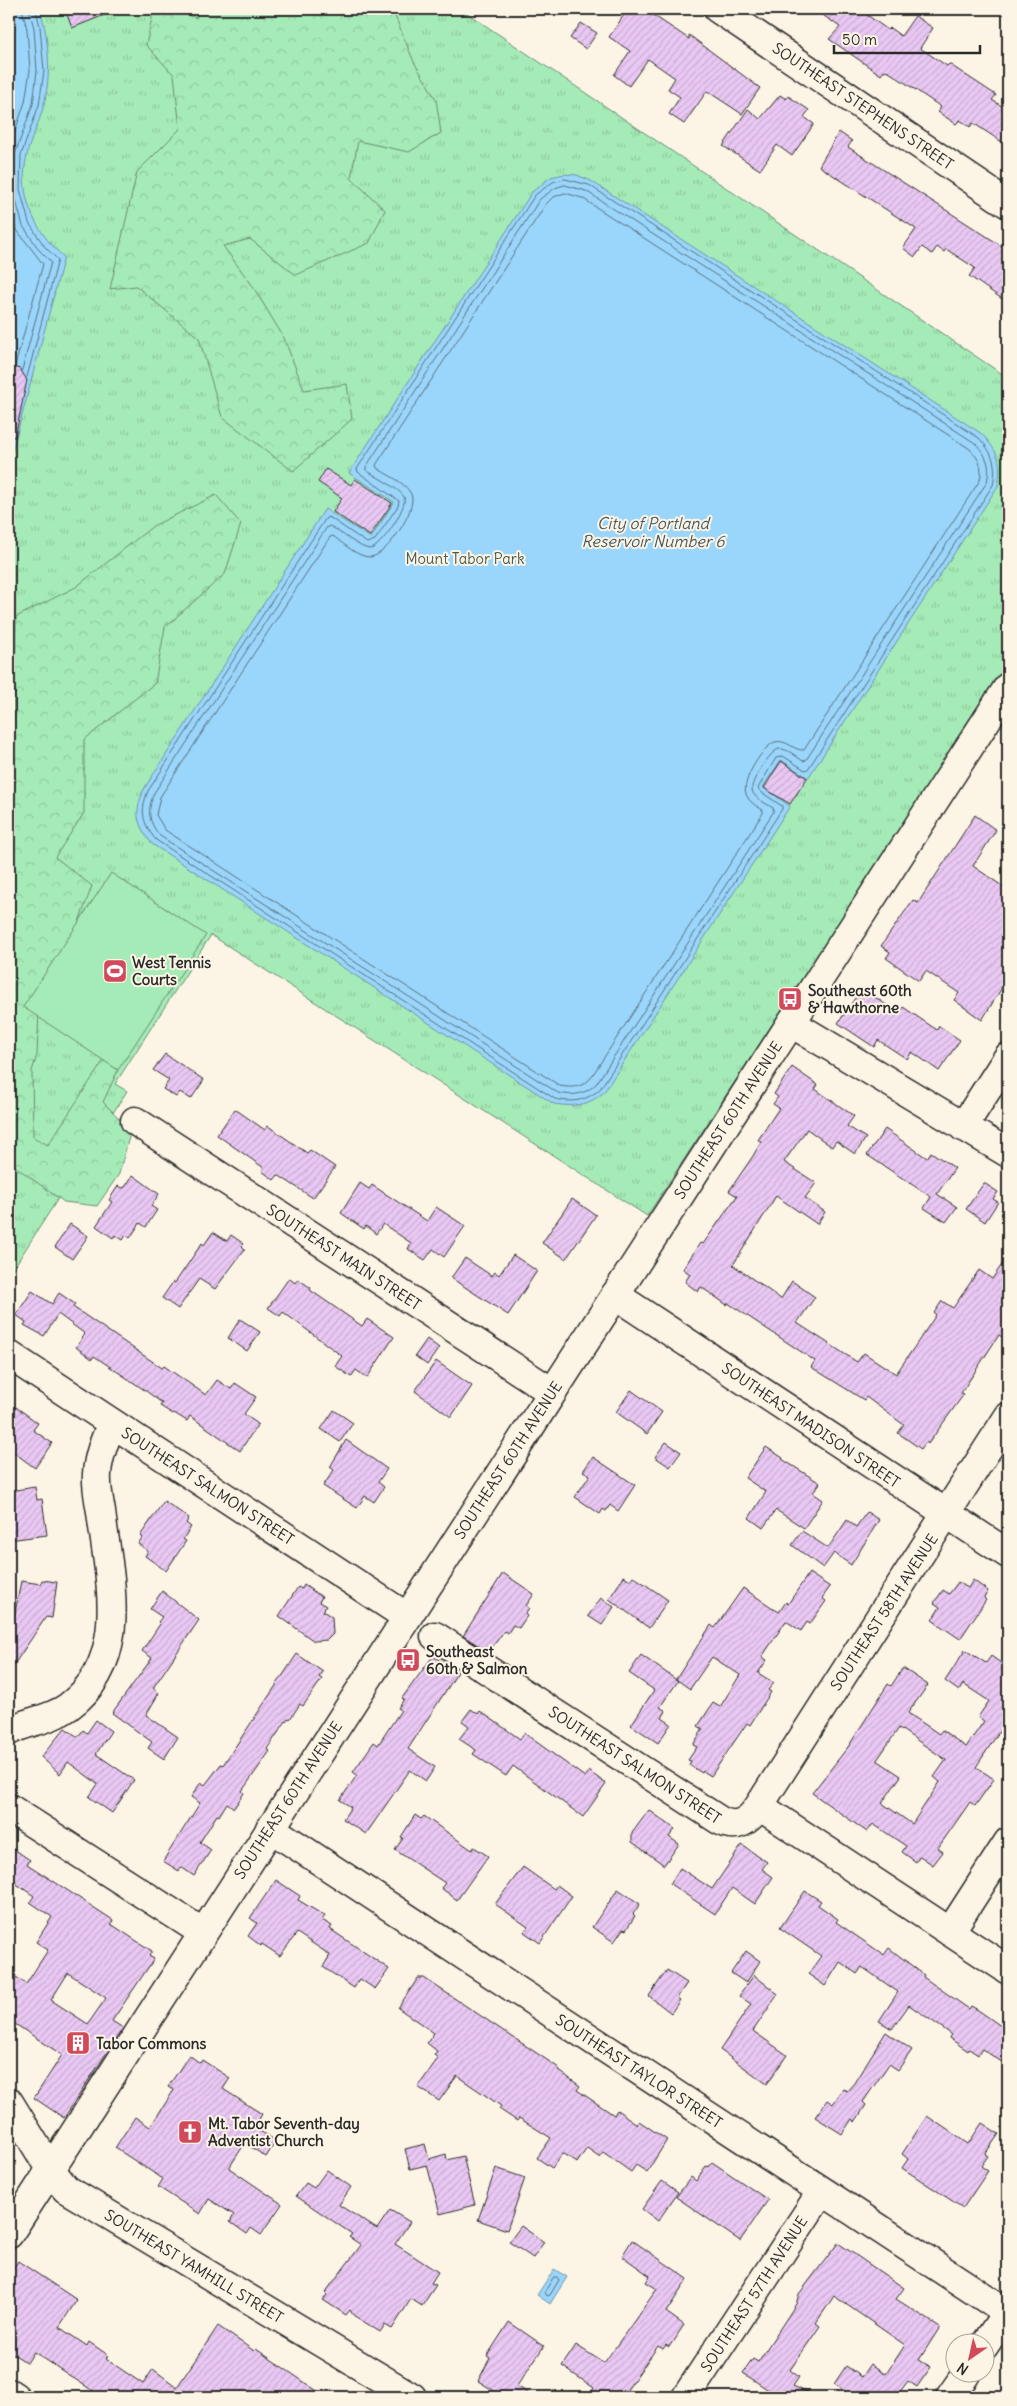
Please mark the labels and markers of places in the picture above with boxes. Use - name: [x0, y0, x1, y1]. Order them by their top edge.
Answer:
- place label: West Tennis Courts: [132, 953, 211, 989]
- sports icon: West Tennis Courts: [102, 958, 128, 984]
- place label: Southeast 60th & Hawthorne: [808, 981, 912, 1017]
- bus stop icon: Southeast 60th & Hawthorne: [777, 986, 803, 1012]
- place label: Southeast 60th & Salmon: [426, 1642, 528, 1678]
- bus stop icon: Southeast 60th & Salmon: [395, 1647, 421, 1673]
- building icon: Tabor Commons: [65, 2030, 91, 2056]
- place label: Tabor Commons: [96, 2034, 206, 2053]
- place label: Mt. Tabor Seventh-day Adventist Church: [208, 2114, 360, 2150]
- church icon: Mt. Tabor Seventh-day Adventist Church: [177, 2119, 203, 2145]

